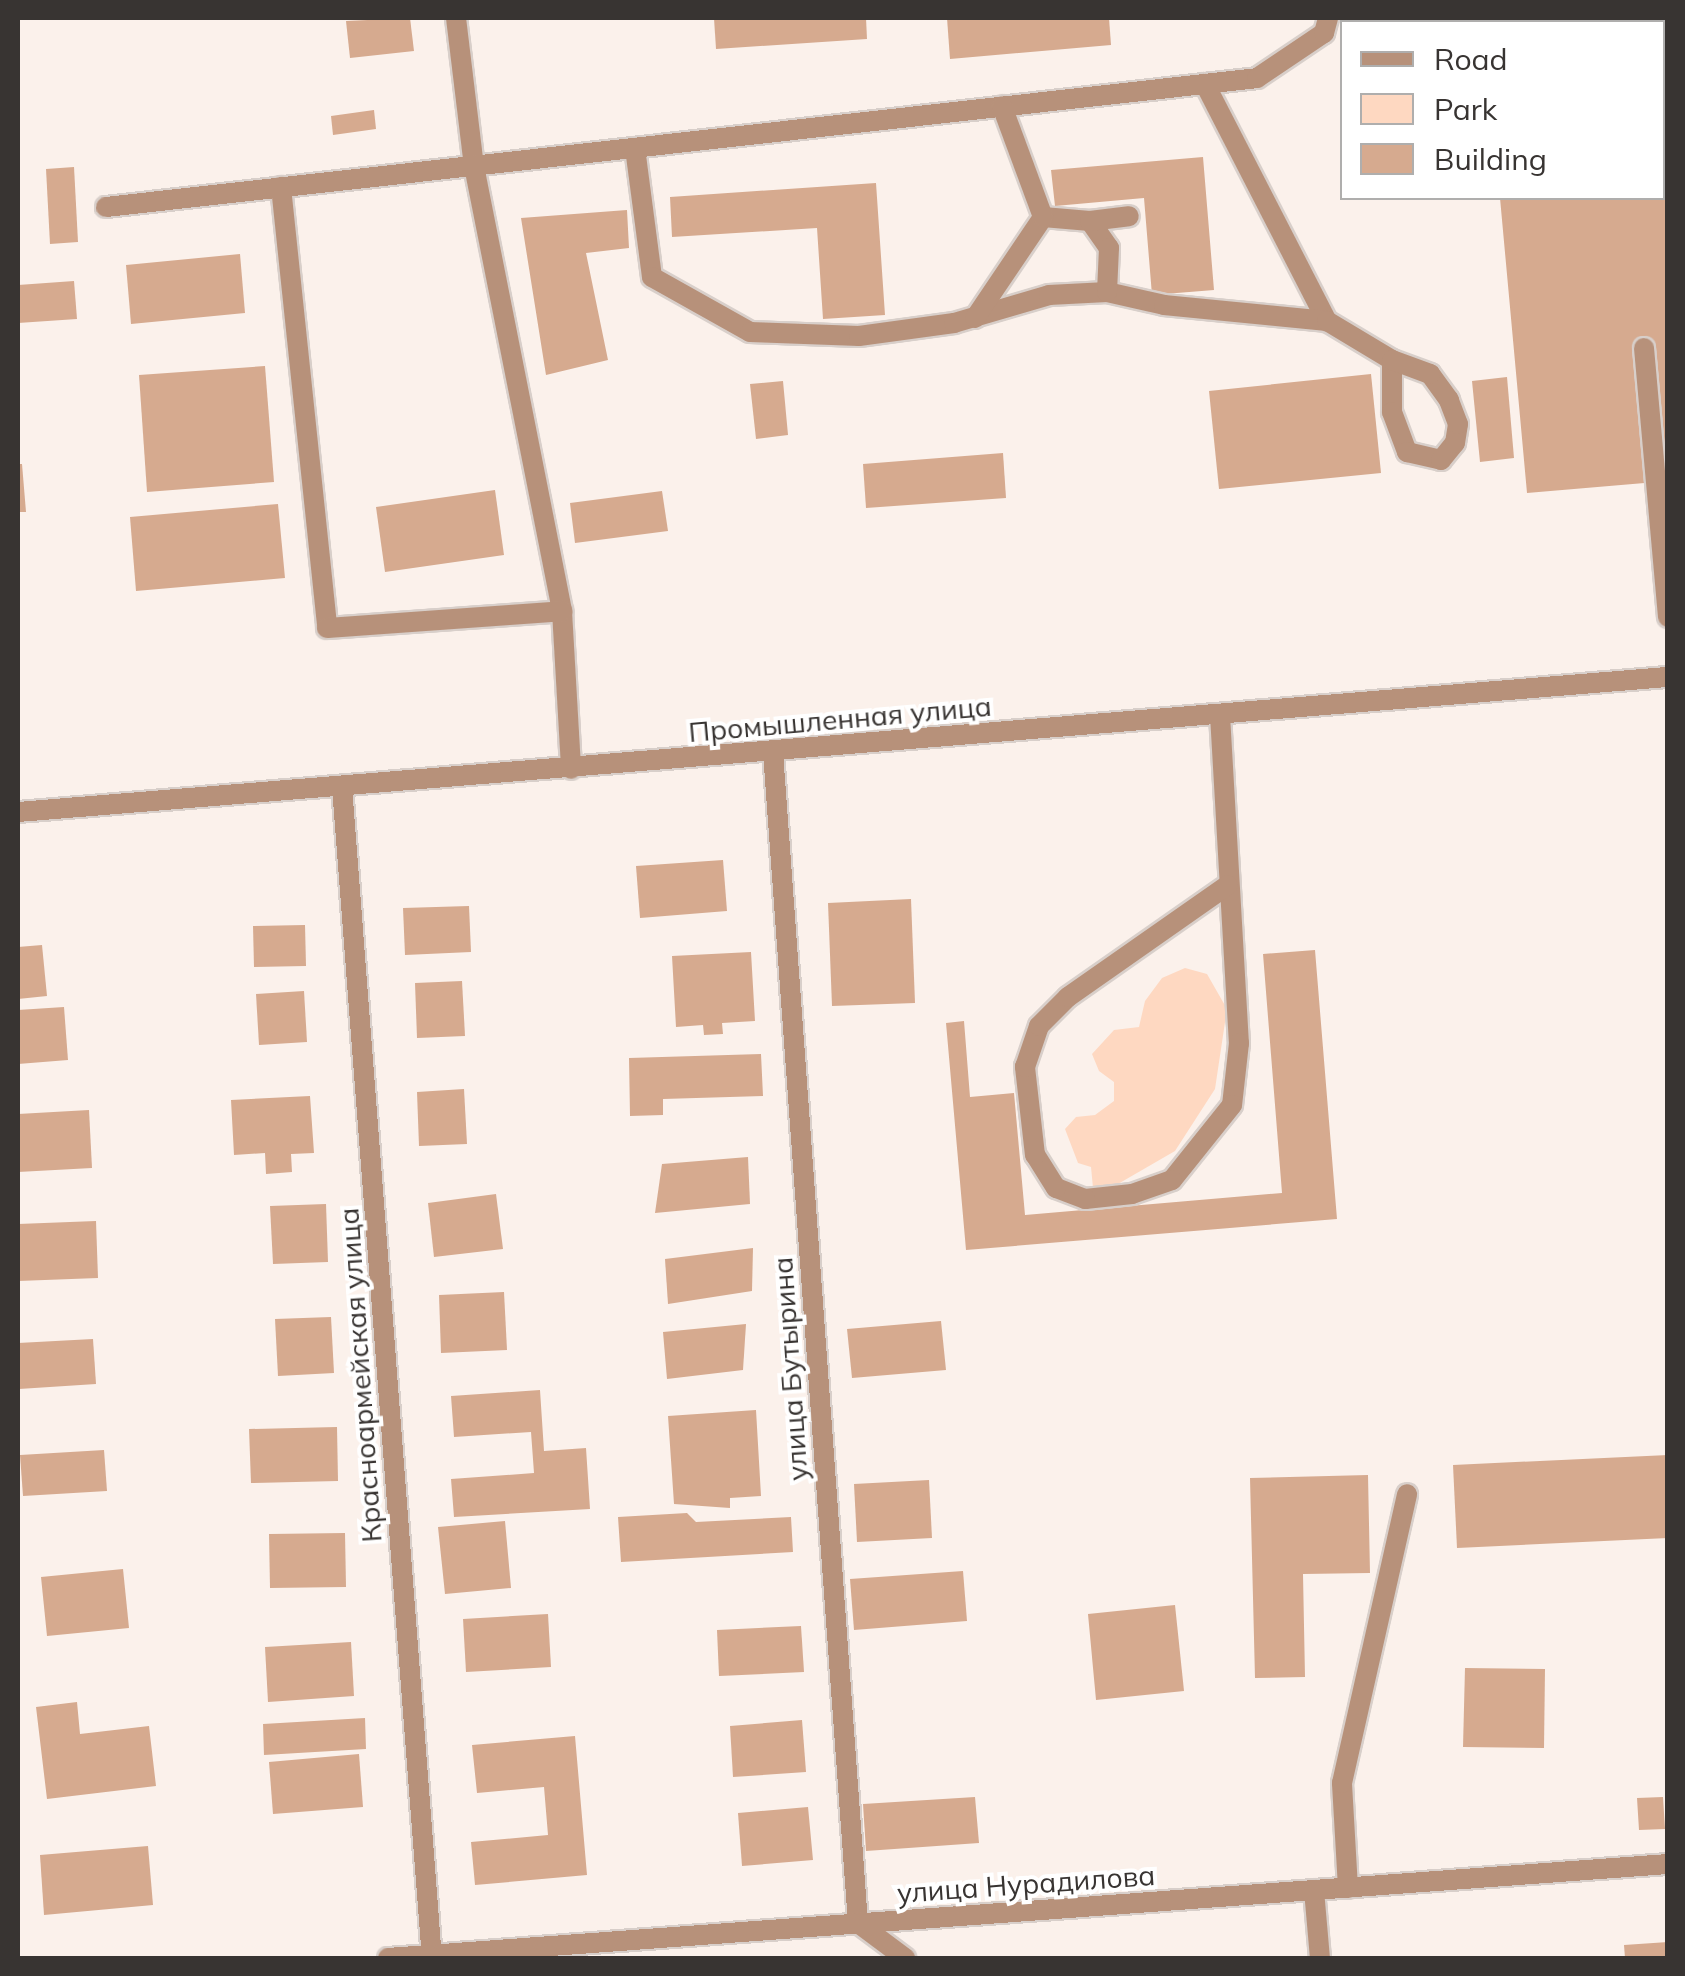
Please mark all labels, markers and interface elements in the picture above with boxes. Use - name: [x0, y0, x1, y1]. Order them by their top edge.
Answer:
- legend: [1340, 20, 1665, 200]
- text: Road: [1434, 40, 1508, 78]
- text: Park: [1434, 90, 1497, 128]
- text: Building: [1434, 140, 1547, 178]
- street label: Промышленная улица: [687, 689, 993, 749]
- street label: Красноармейская улица: [332, 1207, 388, 1543]
- street label: улица Бутырина: [765, 1256, 815, 1482]
- street label: улица Нурадилова: [896, 1858, 1156, 1910]

